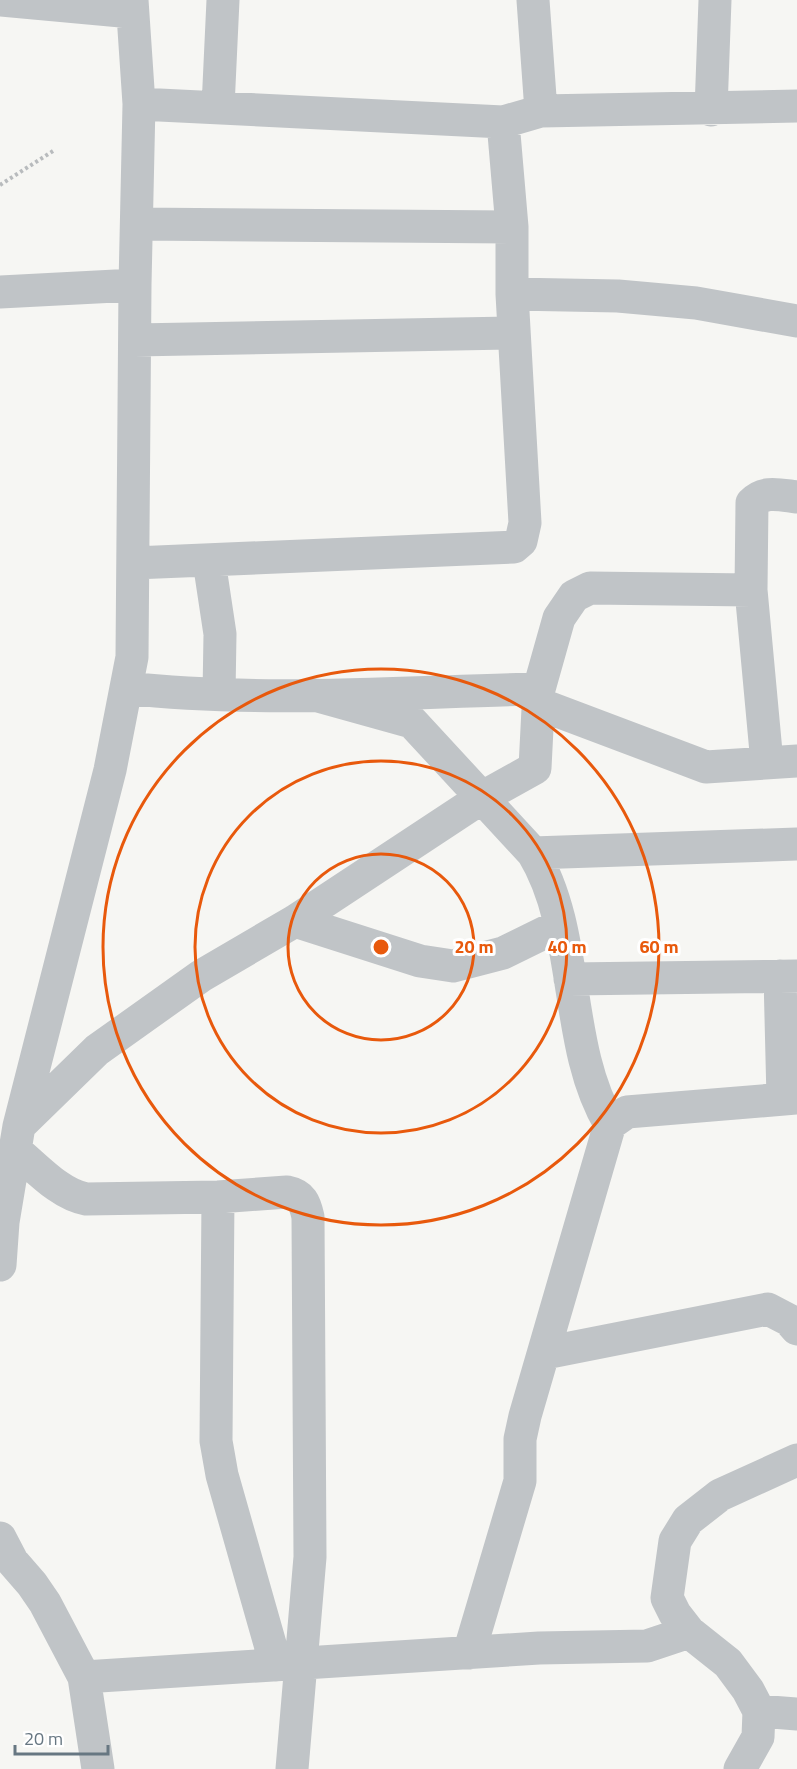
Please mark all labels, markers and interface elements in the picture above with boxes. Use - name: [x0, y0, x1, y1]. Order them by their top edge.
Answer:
- text: 20 m: [454, 933, 494, 960]
- text: 40 m: [547, 933, 587, 960]
- text: 60 m: [639, 933, 679, 960]
- centre of rings: [371, 937, 391, 957]
- scale bar: [15, 1718, 108, 1756]
- text: 20 m: [24, 1725, 63, 1752]

